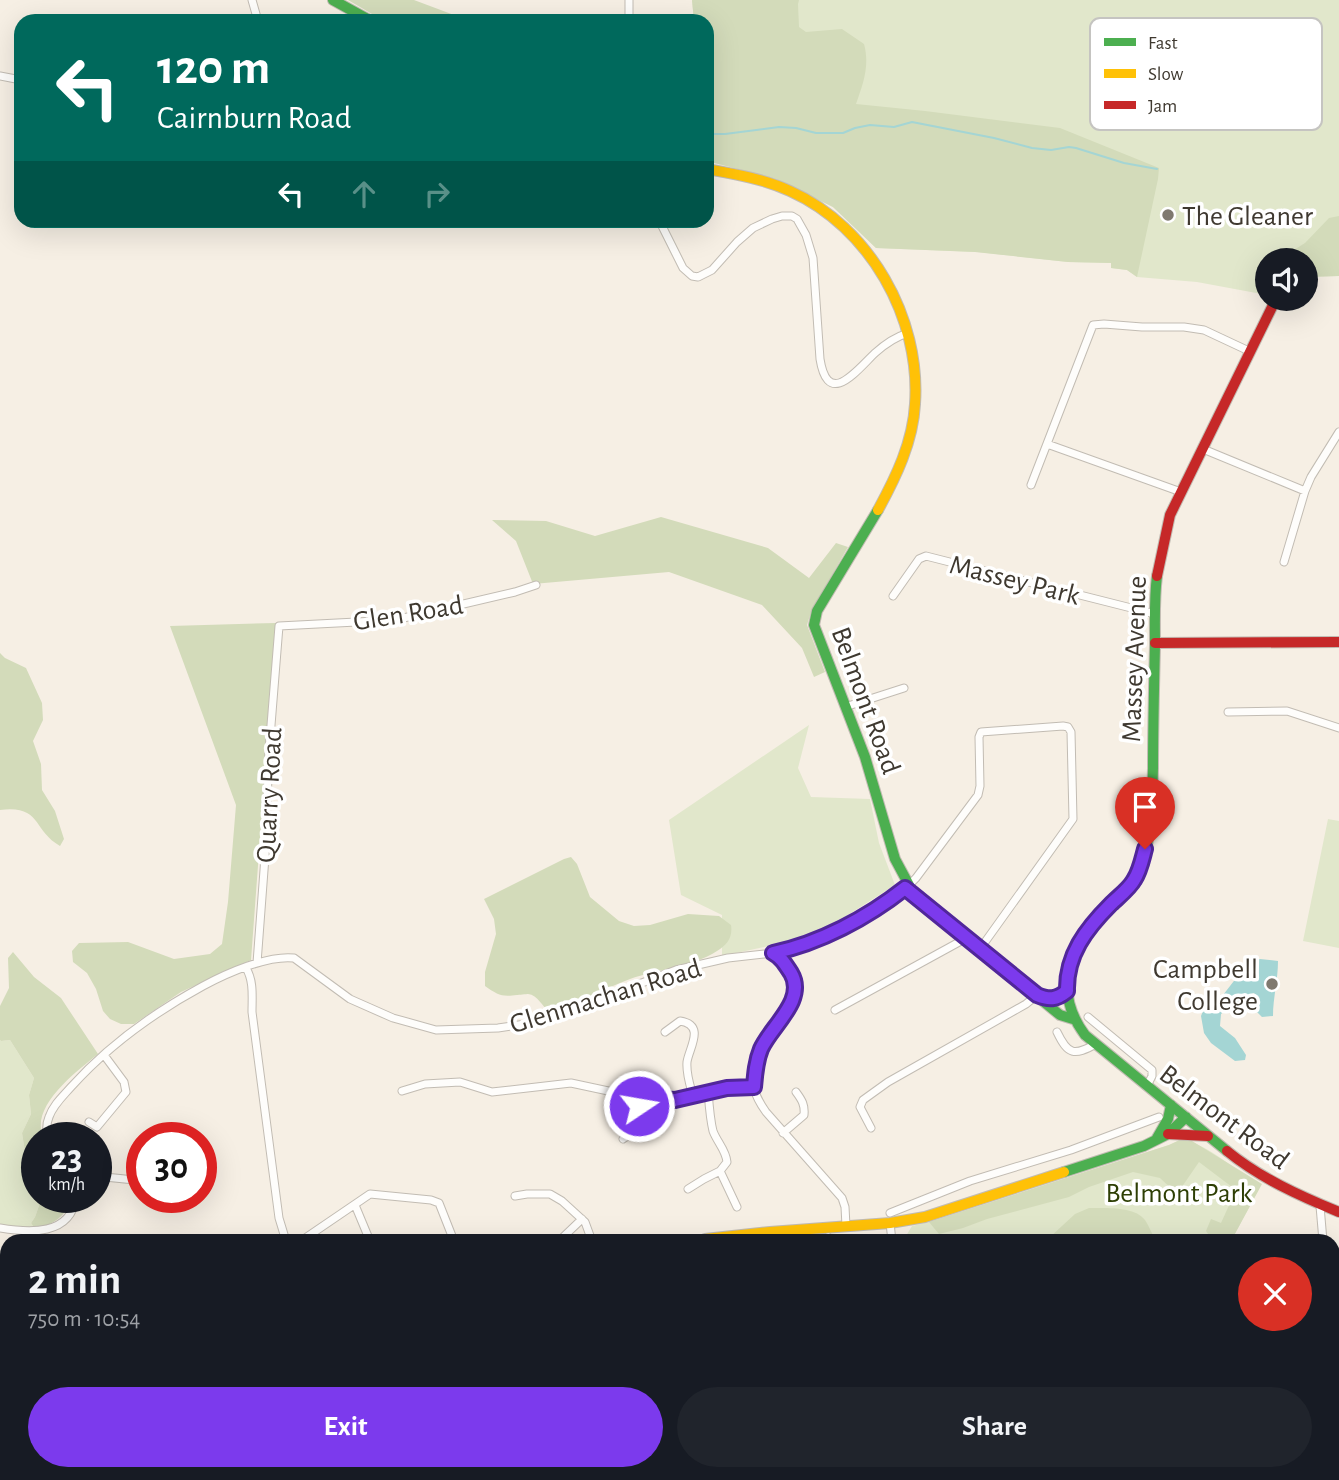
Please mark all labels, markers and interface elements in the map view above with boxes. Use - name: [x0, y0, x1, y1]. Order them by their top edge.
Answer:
- legend: [1090, 18, 1322, 130]
- text: Fast: [1148, 34, 1178, 53]
- icon: left: [42, 42, 133, 133]
- text: 120 m: [157, 44, 270, 93]
- text: Slow: [1148, 65, 1184, 84]
- text: Jam: [1148, 97, 1177, 116]
- text: Cairnburn Road: [157, 102, 351, 134]
- icon: left: [272, 175, 310, 213]
- icon: ahead: [345, 175, 383, 213]
- icon: right: [418, 175, 456, 213]
- place label: The Gleaner: [1182, 203, 1313, 231]
- marker: The Gleaner: [1160, 207, 1176, 223]
- map controls: [1255, 248, 1318, 311]
- button: sound: [1255, 248, 1318, 311]
- street label: Massey Park: [946, 551, 1083, 611]
- street label: Massey Avenue: [1118, 575, 1152, 743]
- street label: Glen Road: [351, 591, 465, 636]
- street label: Belmont Road: [826, 623, 905, 778]
- street label: Quarry Road: [252, 727, 288, 864]
- pin: [1115, 777, 1175, 849]
- icon: arrive: [1126, 788, 1164, 826]
- street label: Glenmachan Road: [507, 954, 705, 1039]
- place label: Campbell College: [1153, 956, 1258, 1016]
- marker: Campbell College: [1264, 976, 1280, 992]
- street label: Belmont Road: [1154, 1060, 1294, 1175]
- position arrow: [602, 1069, 676, 1143]
- speed limit sign: 30: [126, 1122, 217, 1213]
- text: 23: [51, 1141, 82, 1176]
- text: km/h: [48, 1176, 85, 1194]
- park label: Belmont Park: [1106, 1180, 1253, 1208]
- button: close: [1238, 1257, 1312, 1331]
- text: 2 min: [28, 1259, 121, 1301]
- text: 750 m · 10:54: [28, 1308, 140, 1331]
- button: Exit: [28, 1387, 663, 1467]
- button: Share: [677, 1387, 1312, 1467]

